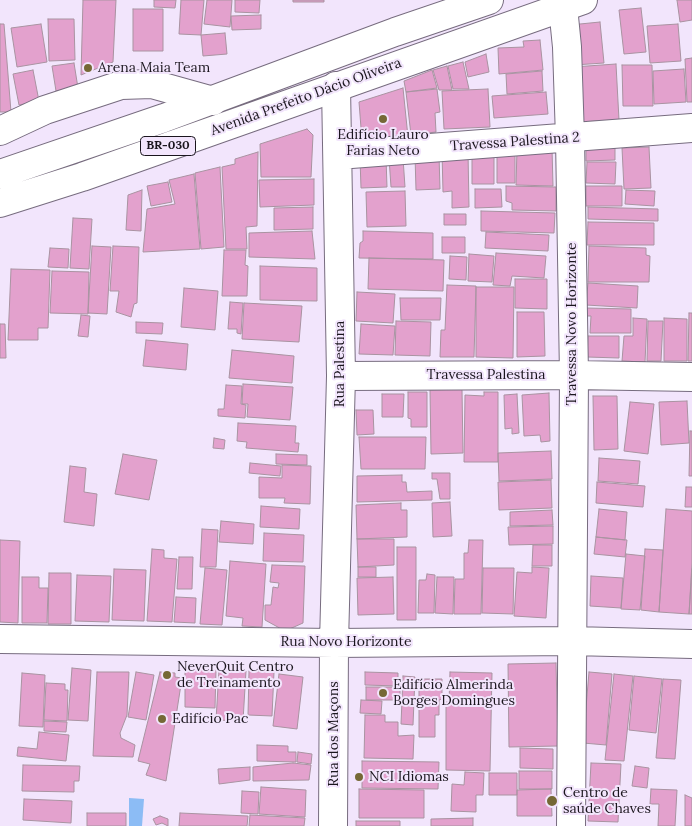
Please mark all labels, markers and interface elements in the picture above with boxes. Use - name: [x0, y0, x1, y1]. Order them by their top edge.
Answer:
- street label: Avenida Prefeito Dácio Oliveira: [208, 55, 404, 139]
- place label: Arena Maia Team: [98, 60, 210, 76]
- marker: Arena Maia Team: [82, 62, 94, 74]
- marker: Edifício Lauro Farias Neto: [377, 113, 389, 125]
- place label: Edifício Lauro Farias Neto: [337, 127, 429, 160]
- street label: Travessa Palestina 2: [450, 129, 580, 155]
- road number: BR-030: [140, 136, 196, 156]
- street label: Travessa Novo Horizonte: [564, 242, 580, 406]
- street label: Rua Palestina: [332, 321, 348, 407]
- street label: Travessa Palestina: [427, 367, 545, 383]
- street label: Rua Novo Horizonte: [281, 634, 411, 650]
- place label: NeverQuit Centro de Treinamento: [177, 659, 294, 692]
- marker: NeverQuit Centro de Treinamento: [161, 669, 173, 681]
- place label: Edifício Almerinda Borges Domingues: [393, 677, 515, 710]
- street label: Rua dos Maçons: [326, 681, 342, 787]
- marker: Edifício Almerinda Borges Domingues: [377, 687, 389, 699]
- place label: Edifício Pac: [172, 711, 248, 727]
- marker: Edifício Pac: [156, 713, 168, 725]
- place label: NCI Idiomas: [369, 769, 449, 785]
- marker: NCI Idiomas: [353, 771, 365, 783]
- place label: Centro de saúde Chaves: [563, 785, 651, 818]
- marker: Centro de saúde Chaves: [545, 794, 559, 808]

